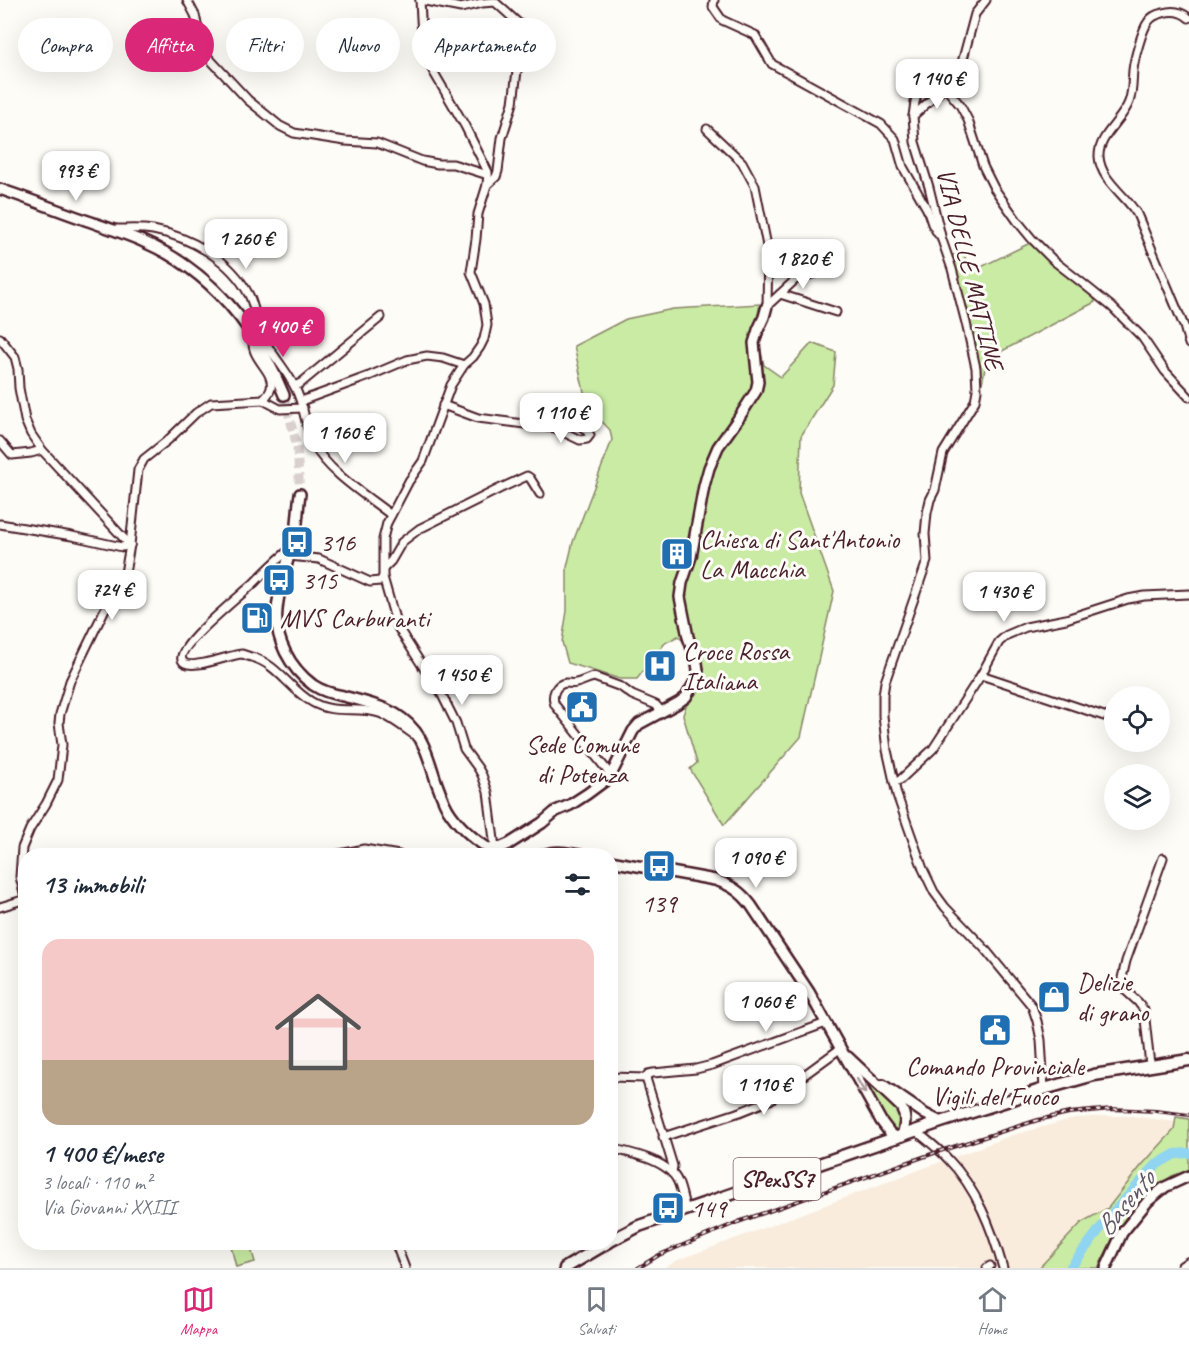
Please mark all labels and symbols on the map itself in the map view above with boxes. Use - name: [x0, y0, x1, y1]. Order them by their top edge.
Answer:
- pin: 1 140 €: [882, 59, 992, 110]
- pin: 993 €: [34, 151, 118, 202]
- street label: VIA DELLE MATTINE: [929, 165, 1012, 376]
- pin: 1 260 €: [191, 219, 301, 270]
- pin: 1 820 €: [748, 239, 858, 290]
- pin: 1 400 €: [228, 307, 338, 358]
- pin: 1 110 €: [506, 393, 616, 444]
- pin: 1 160 €: [290, 413, 400, 464]
- place label: Chiesa di Sant'Antonio La Macchia: [700, 523, 901, 586]
- bus stop icon: 316: [279, 524, 315, 560]
- place label: 316: [320, 526, 356, 559]
- building icon: Chiesa di Sant'Antonio La Macchia: [659, 536, 695, 572]
- bus stop icon: 315: [261, 562, 297, 598]
- place label: 315: [302, 564, 338, 597]
- pin: 724 €: [70, 570, 154, 621]
- pin: 1 430 €: [949, 572, 1059, 623]
- fuel station icon: MVS Carburanti: [239, 600, 275, 636]
- place label: MVS Carburanti: [280, 602, 432, 635]
- place label: Croce Rossa Italiana: [683, 635, 791, 698]
- hospital icon: Croce Rossa Italiana: [642, 648, 678, 684]
- pin: 1 450 €: [407, 655, 517, 706]
- public building icon: Sede Comune di Potenza: [564, 689, 600, 725]
- place label: Sede Comune di Potenza: [526, 728, 640, 791]
- pin: 1 090 €: [701, 838, 811, 889]
- bus stop icon: 139: [641, 848, 677, 884]
- place label: 139: [641, 887, 679, 920]
- place label: Delizie di grano: [1077, 966, 1150, 1029]
- shop icon: Delizie di grano: [1036, 979, 1072, 1015]
- pin: 1 060 €: [711, 982, 821, 1033]
- public building icon: Comando Provinciale Vigili del Fuoco: [977, 1012, 1013, 1048]
- place label: Comando Provinciale Vigili del Fuoco: [906, 1050, 1085, 1113]
- pin: 1 110 €: [709, 1065, 819, 1116]
- one-way arrow: [855, 1077, 867, 1094]
- road number: SPexSS7: [734, 1158, 820, 1200]
- water label: Basento: [1088, 1161, 1164, 1242]
- bus stop icon: 149: [650, 1190, 686, 1226]
- place label: 149: [691, 1192, 728, 1225]

